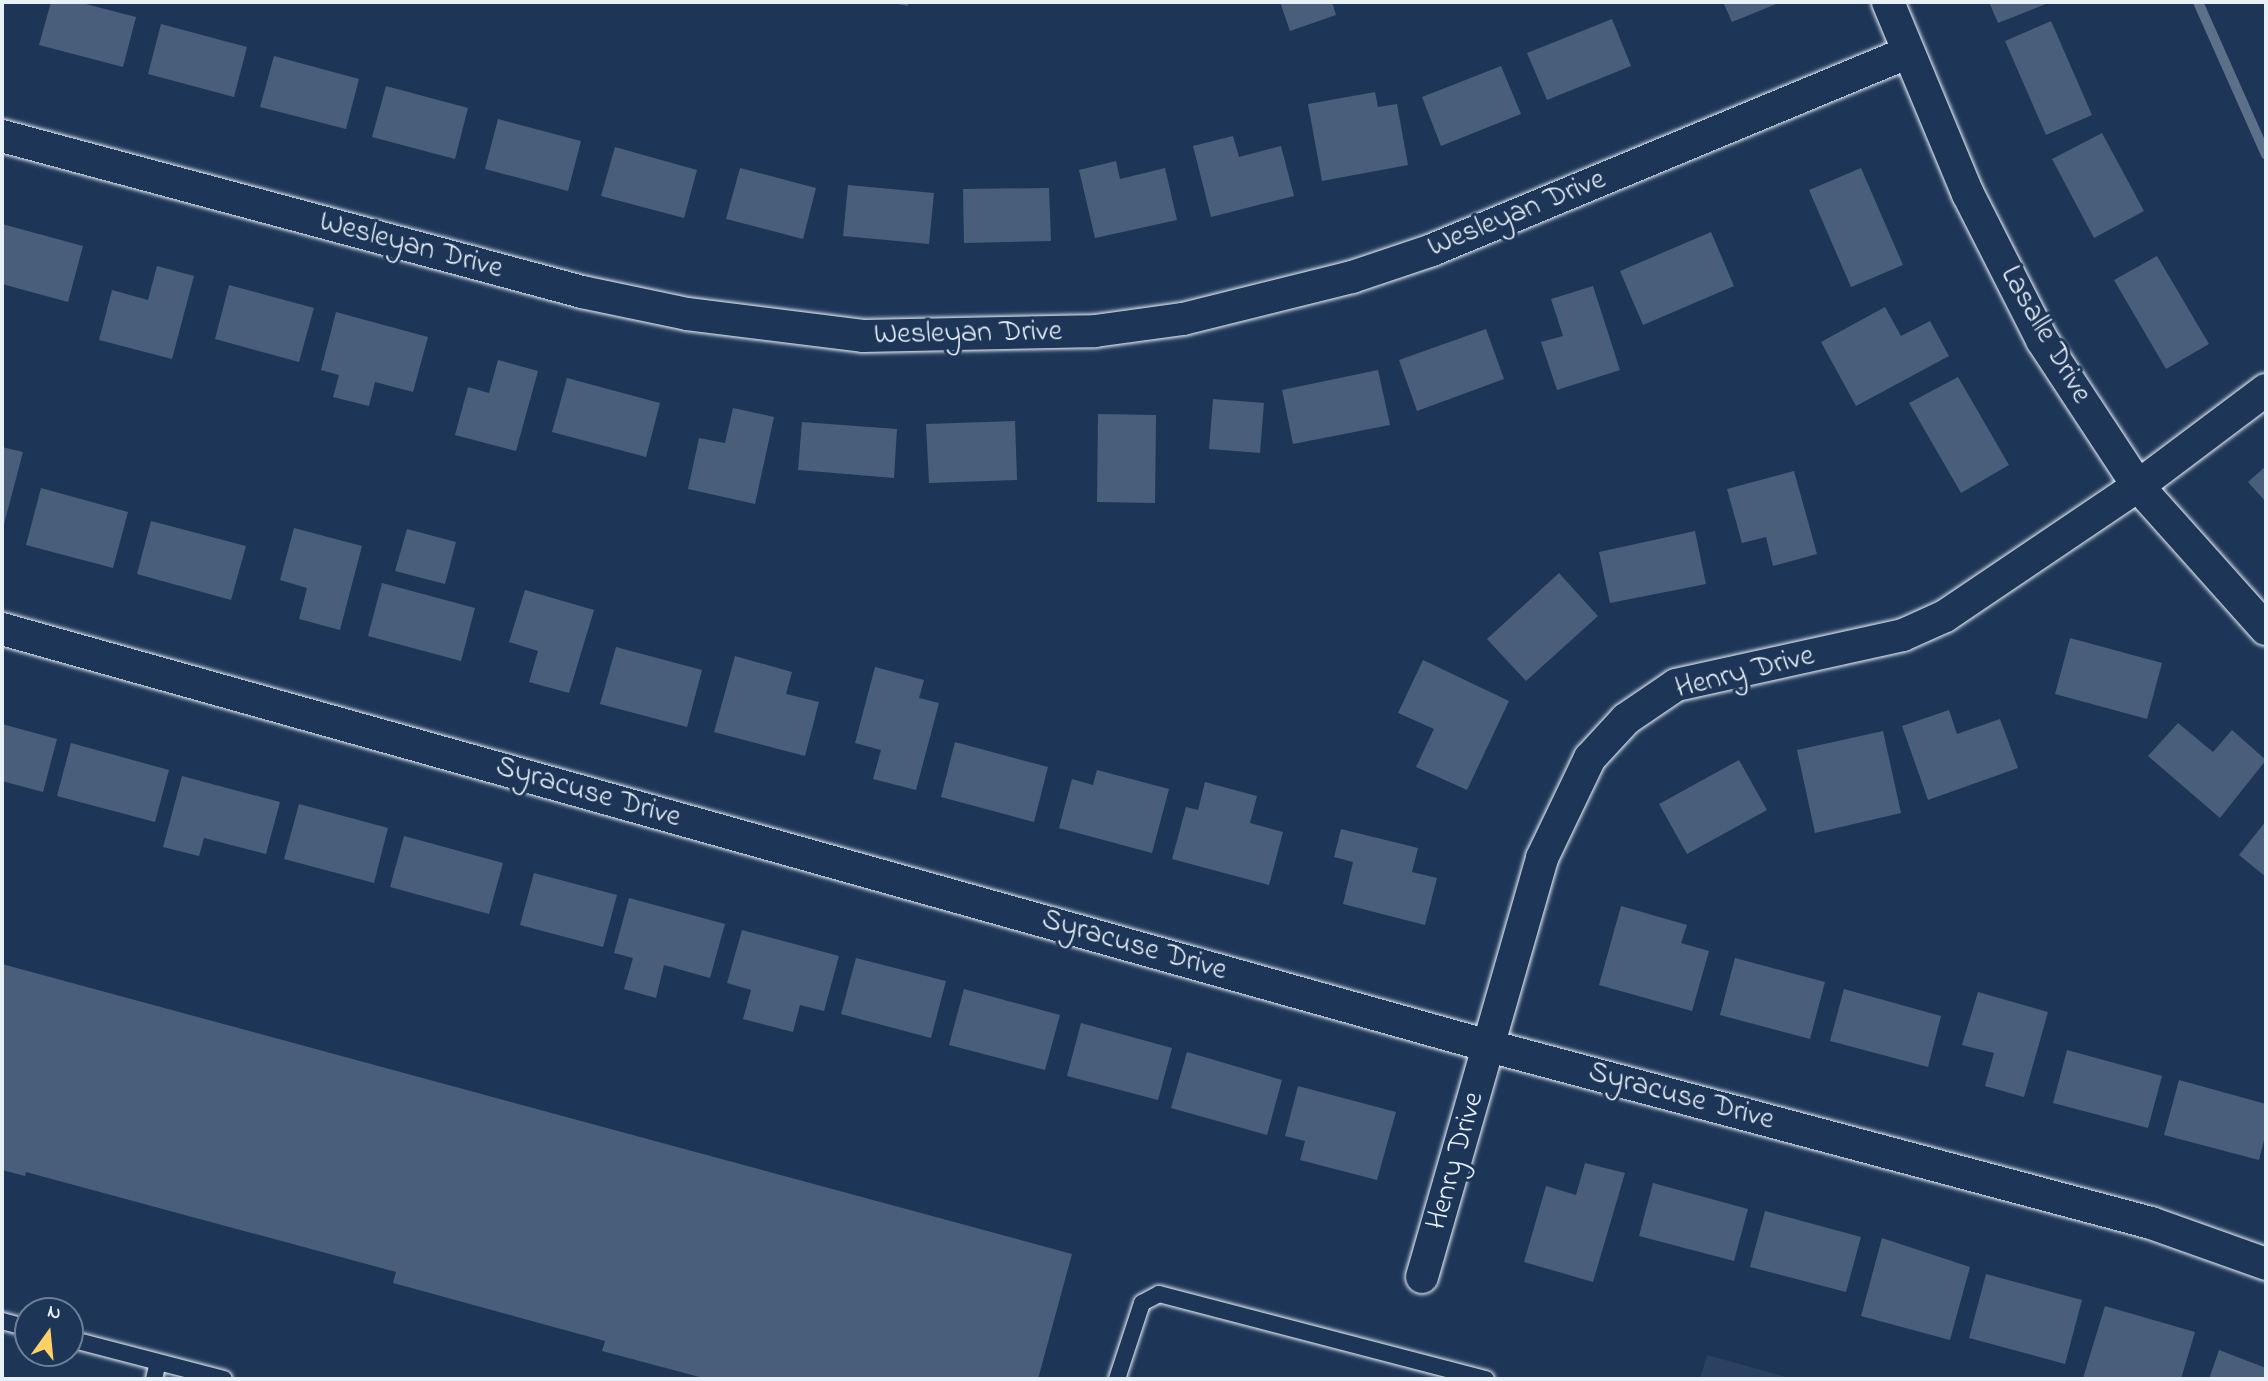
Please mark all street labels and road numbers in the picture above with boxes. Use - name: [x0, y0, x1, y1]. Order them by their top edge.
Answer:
- street label: Wesleyan Drive: [1423, 162, 1611, 266]
- street label: Wesleyan Drive: [315, 204, 507, 288]
- street label: Lasalle Drive: [1991, 260, 2099, 410]
- street label: Wesleyan Drive: [874, 314, 1062, 354]
- street label: Henry Drive: [1672, 638, 1818, 708]
- street label: Syracuse Drive: [491, 749, 685, 837]
- street label: Syracuse Drive: [1037, 902, 1231, 990]
- street label: Syracuse Drive: [1584, 1055, 1778, 1139]
- street label: Henry Drive: [1419, 1088, 1493, 1234]

